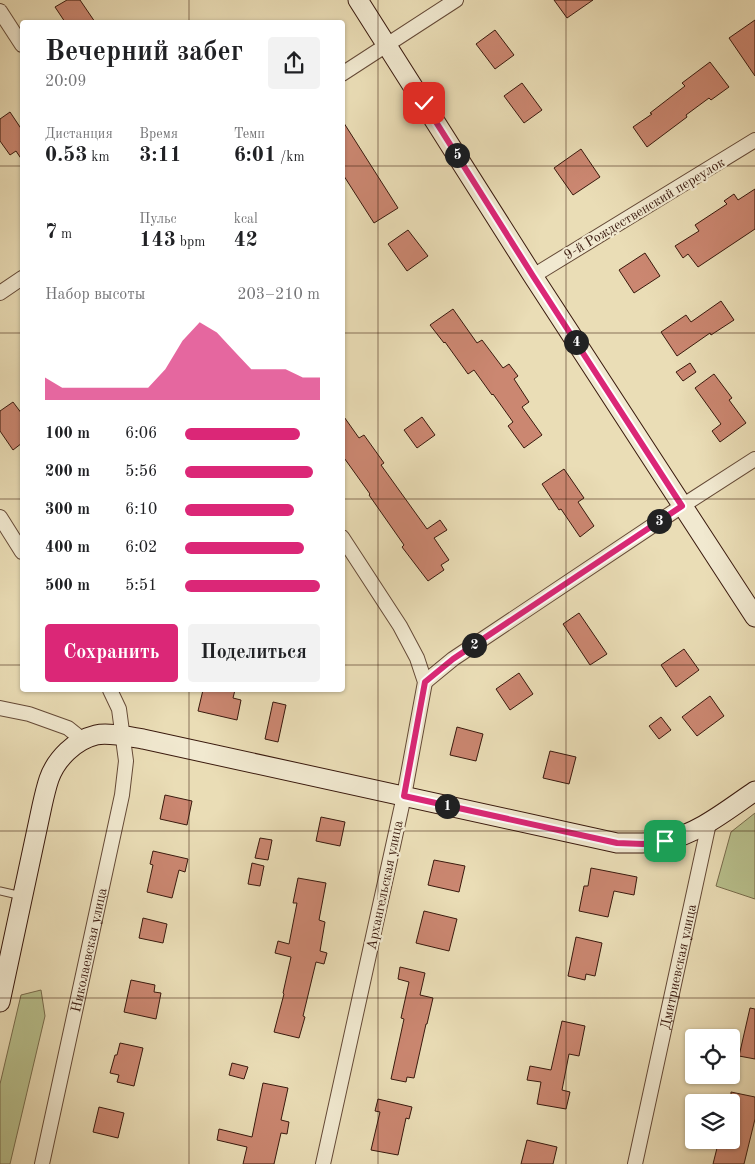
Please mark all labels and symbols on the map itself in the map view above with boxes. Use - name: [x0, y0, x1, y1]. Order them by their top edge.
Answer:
- pin: [403, 82, 445, 124]
- pin: 5: [444, 142, 470, 168]
- street label: 9-й Рождественский переулок: [562, 155, 727, 262]
- pin: 4: [564, 330, 588, 354]
- pin: 3: [646, 508, 672, 534]
- pin: 2: [462, 632, 486, 658]
- pin: 1: [434, 794, 460, 818]
- street label: Архангельская улица: [364, 819, 406, 951]
- pin: [644, 820, 686, 862]
- street label: Николаевская улица: [69, 887, 110, 1014]
- street label: Дмитриевская улица: [658, 903, 699, 1031]

